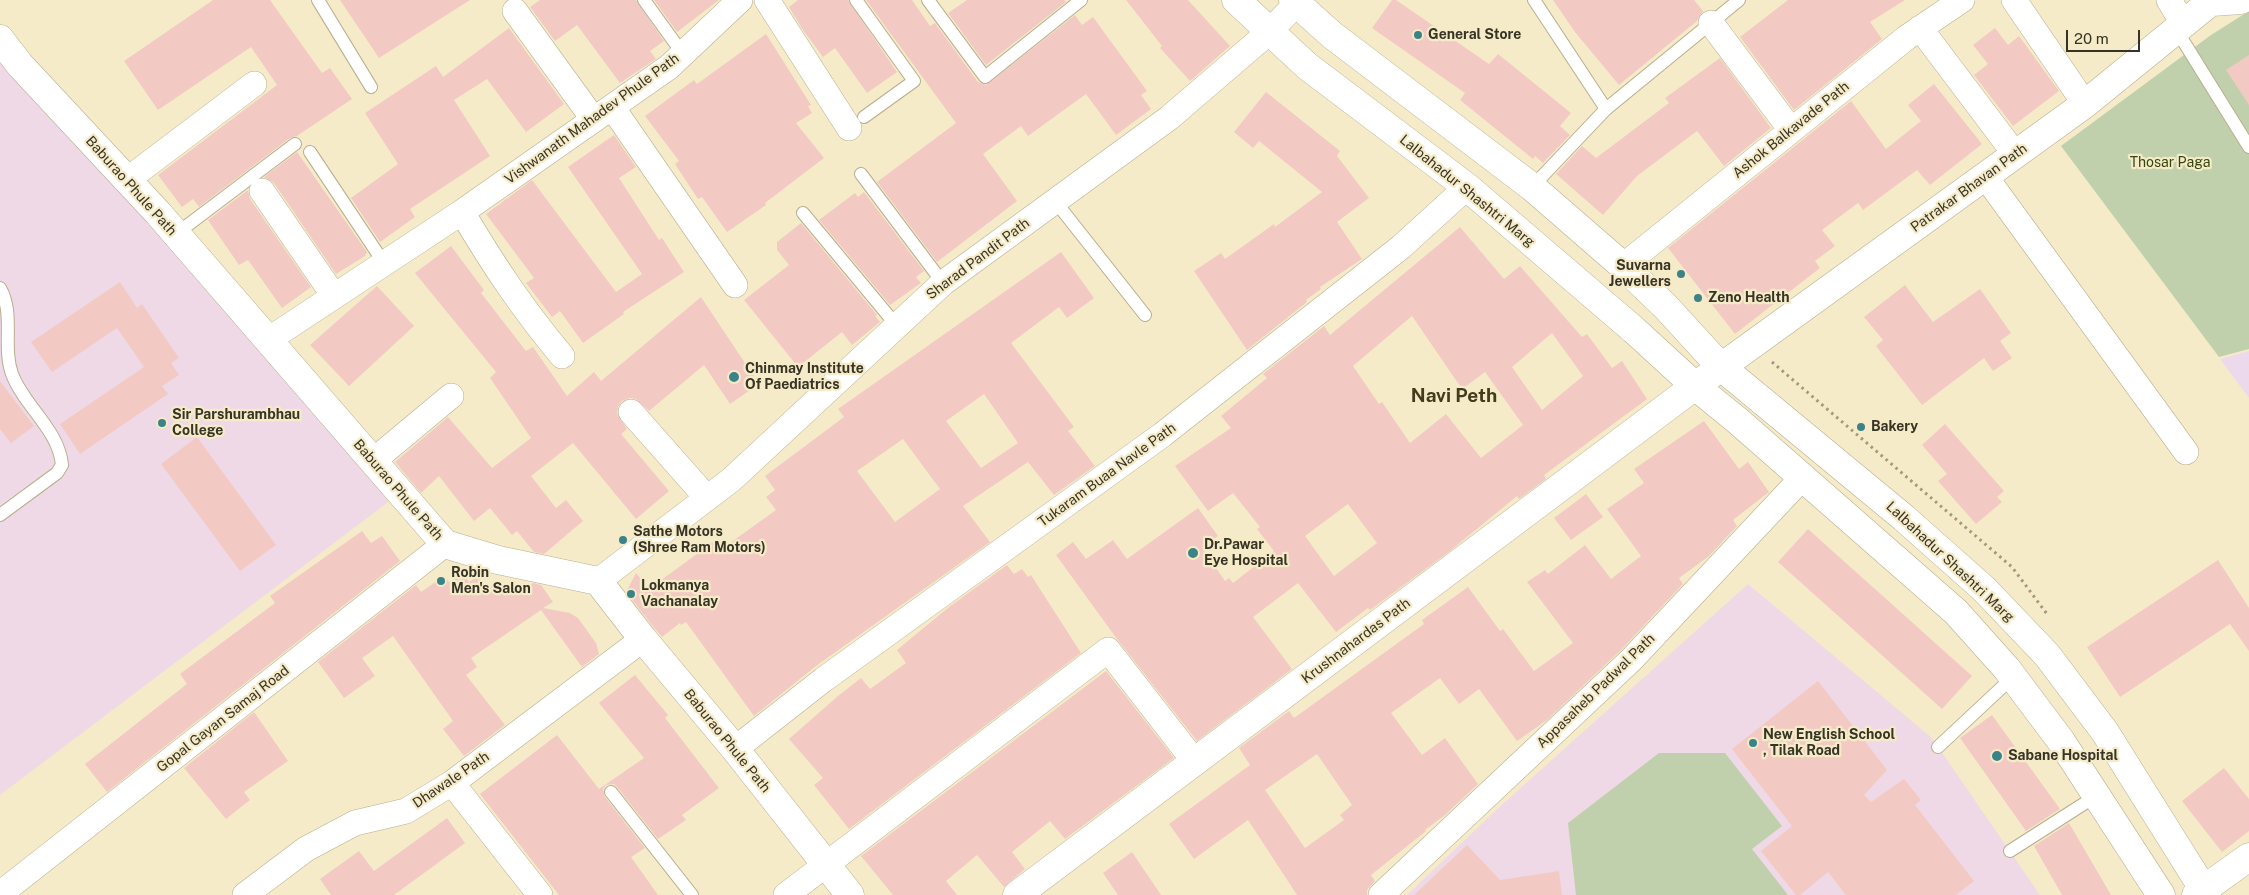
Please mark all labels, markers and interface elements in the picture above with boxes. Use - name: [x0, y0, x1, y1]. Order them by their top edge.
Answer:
- scale bar: [2069, 20, 2143, 52]
- place label: General Store: [1428, 27, 1521, 43]
- marker: General Store: [1412, 29, 1424, 41]
- text: 20 m: [2074, 30, 2109, 47]
- street label: Vishwanath Mahadev Phule Path: [502, 50, 682, 188]
- street label: Ashok Balkavade Path: [1730, 78, 1852, 182]
- street label: Lalbahadur Shashtri Marg: [1396, 131, 1538, 251]
- street label: Baburao Phule Path: [82, 133, 180, 239]
- street label: Patrakar Bhavan Path: [1908, 140, 2030, 236]
- park label: Thosar Paga: [2130, 155, 2210, 171]
- street label: Sharad Pandit Path: [923, 215, 1033, 303]
- place label: Suvarna Jewellers: [1609, 258, 1671, 290]
- marker: Suvarna Jewellers: [1675, 268, 1687, 280]
- place label: Zeno Health: [1708, 290, 1790, 306]
- marker: Zeno Health: [1692, 292, 1704, 304]
- place label: Chinmay Institute Of Paediatrics: [745, 361, 864, 394]
- marker: Chinmay Institute Of Paediatrics: [727, 370, 741, 384]
- district label: Navi Peth: [1411, 385, 1497, 407]
- place label: Sir Parshurambhau College: [172, 407, 300, 440]
- marker: Sir Parshurambhau College: [156, 417, 168, 429]
- street label: Tukaram Buaa Navle Path: [1035, 419, 1179, 531]
- place label: Bakery: [1871, 419, 1918, 435]
- marker: Bakery: [1855, 421, 1867, 433]
- street label: Baburao Phule Path: [350, 436, 446, 544]
- street label: Lalbahadur Shashtri Marg: [1883, 498, 2017, 626]
- place label: Sathe Motors (Shree Ram Motors): [633, 524, 766, 556]
- marker: Sathe Motors (Shree Ram Motors): [617, 534, 629, 546]
- place label: Dr.Pawar Eye Hospital: [1204, 537, 1288, 570]
- marker: Dr.Pawar Eye Hospital: [1186, 546, 1200, 560]
- place label: Robin Men's Salon: [451, 565, 531, 598]
- marker: Robin Men's Salon: [435, 575, 447, 587]
- place label: Lokmanya Vachanalay: [641, 578, 718, 610]
- marker: Lokmanya Vachanalay: [625, 588, 637, 600]
- street label: Krushnahardas Path: [1298, 595, 1414, 687]
- street label: Appasaheb Padwal Path: [1534, 630, 1658, 752]
- street label: Gopal Gayan Samaj Road: [154, 662, 292, 776]
- street label: Baburao Phule Path: [680, 686, 774, 796]
- place label: New English School , Tilak Road: [1763, 727, 1895, 760]
- marker: New English School , Tilak Road: [1747, 737, 1759, 749]
- street label: Dhawale Path: [410, 748, 492, 812]
- place label: Sabane Hospital: [2008, 748, 2118, 764]
- marker: Sabane Hospital: [1990, 749, 2004, 763]

